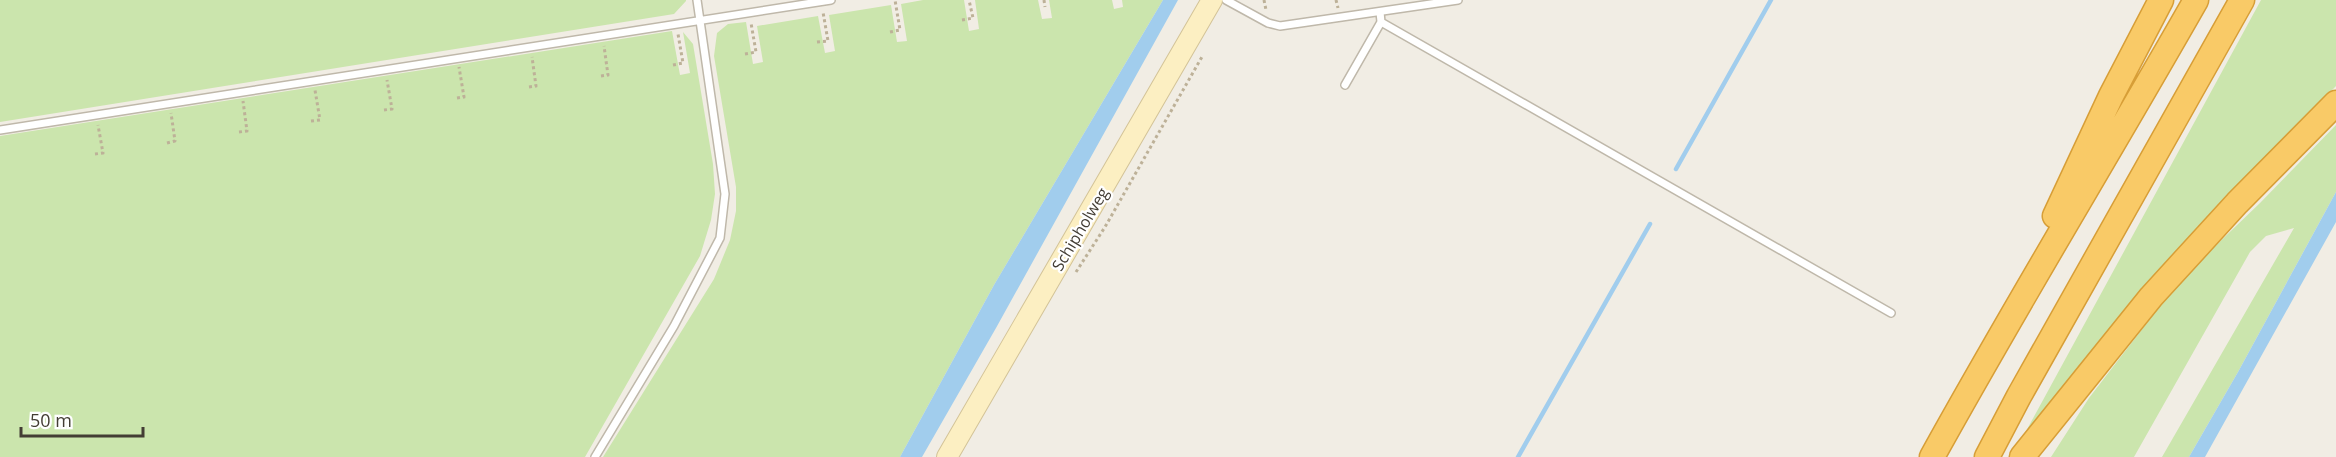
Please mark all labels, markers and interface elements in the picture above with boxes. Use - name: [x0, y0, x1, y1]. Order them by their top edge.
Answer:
- street label: Schipholweg: [1046, 183, 1114, 275]
- scale bar: [21, 400, 142, 438]
- text: 50 m: [30, 408, 72, 432]

